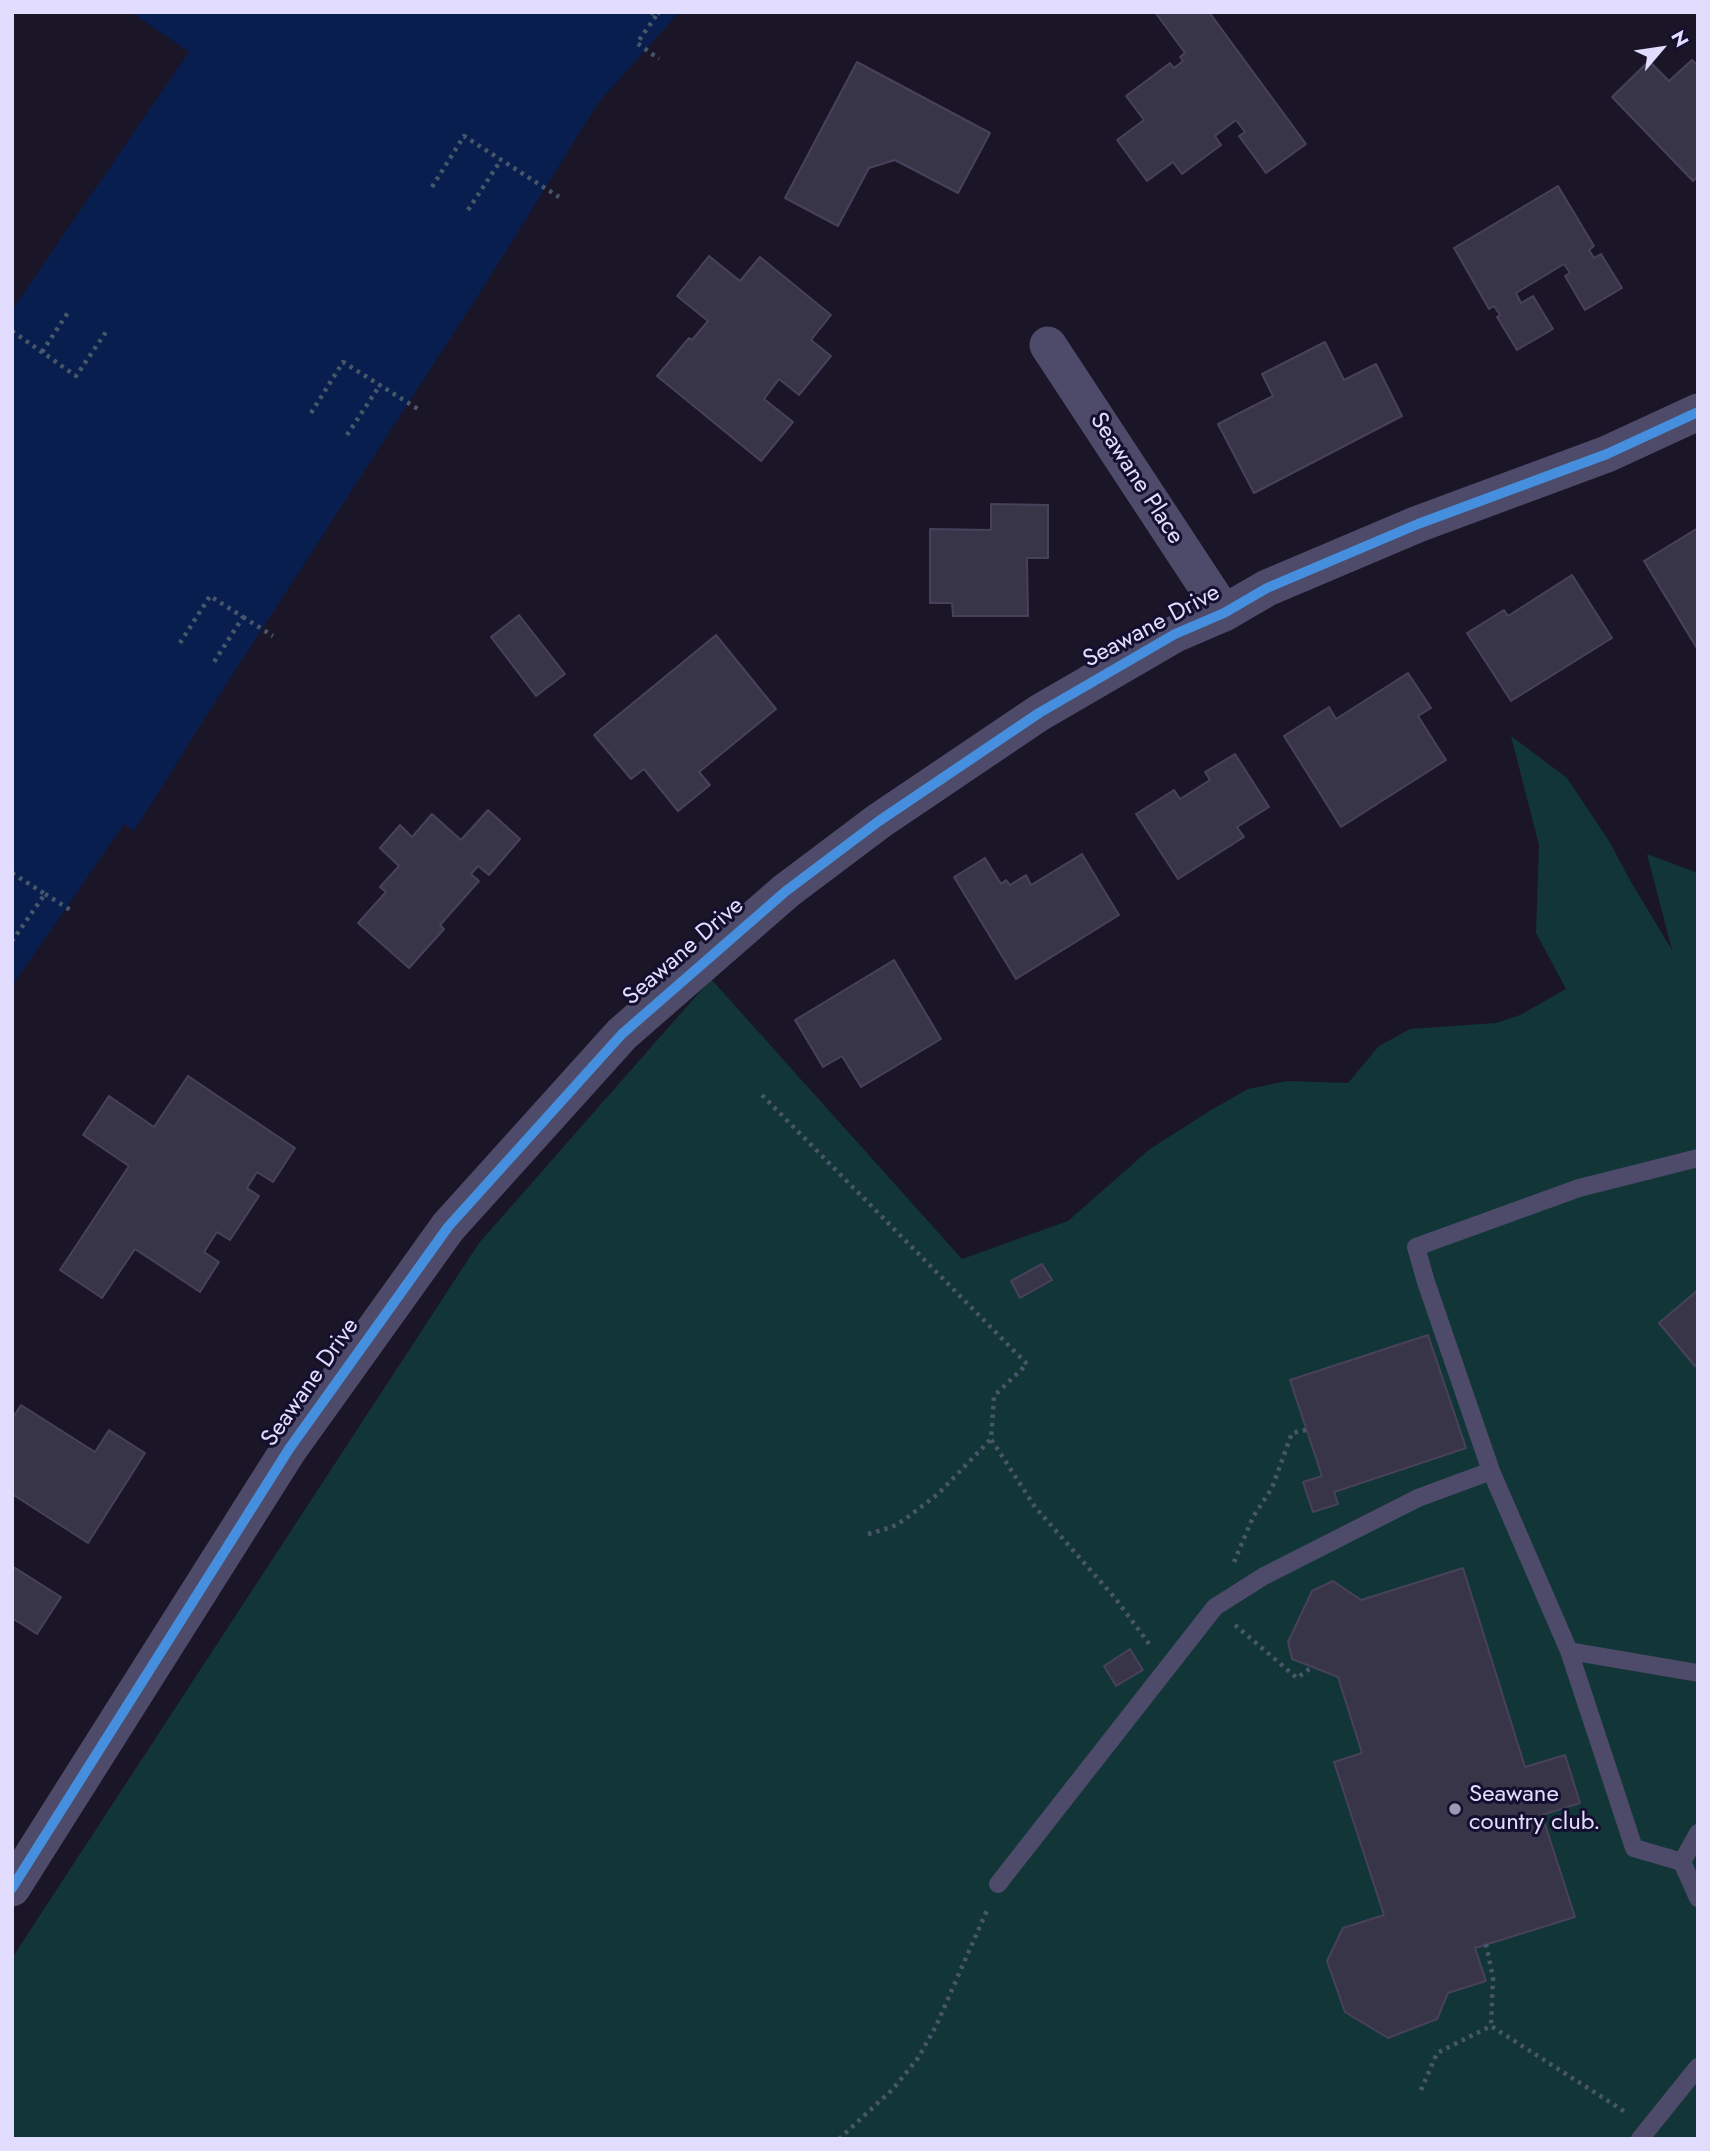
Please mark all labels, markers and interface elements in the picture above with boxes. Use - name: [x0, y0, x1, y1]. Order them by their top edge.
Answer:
- north arrow: [1626, 14, 1696, 84]
- text: N: [1664, 25, 1695, 52]
- street label: Seawane Place: [1083, 408, 1189, 550]
- street label: Seawane Drive: [1079, 579, 1225, 675]
- street label: Seawane Drive: [618, 892, 750, 1012]
- street label: Seawane Drive: [256, 1313, 366, 1453]
- place label: Seawane country club.: [1469, 1781, 1601, 1837]
- marker: Seawane country club.: [1447, 1801, 1463, 1817]

